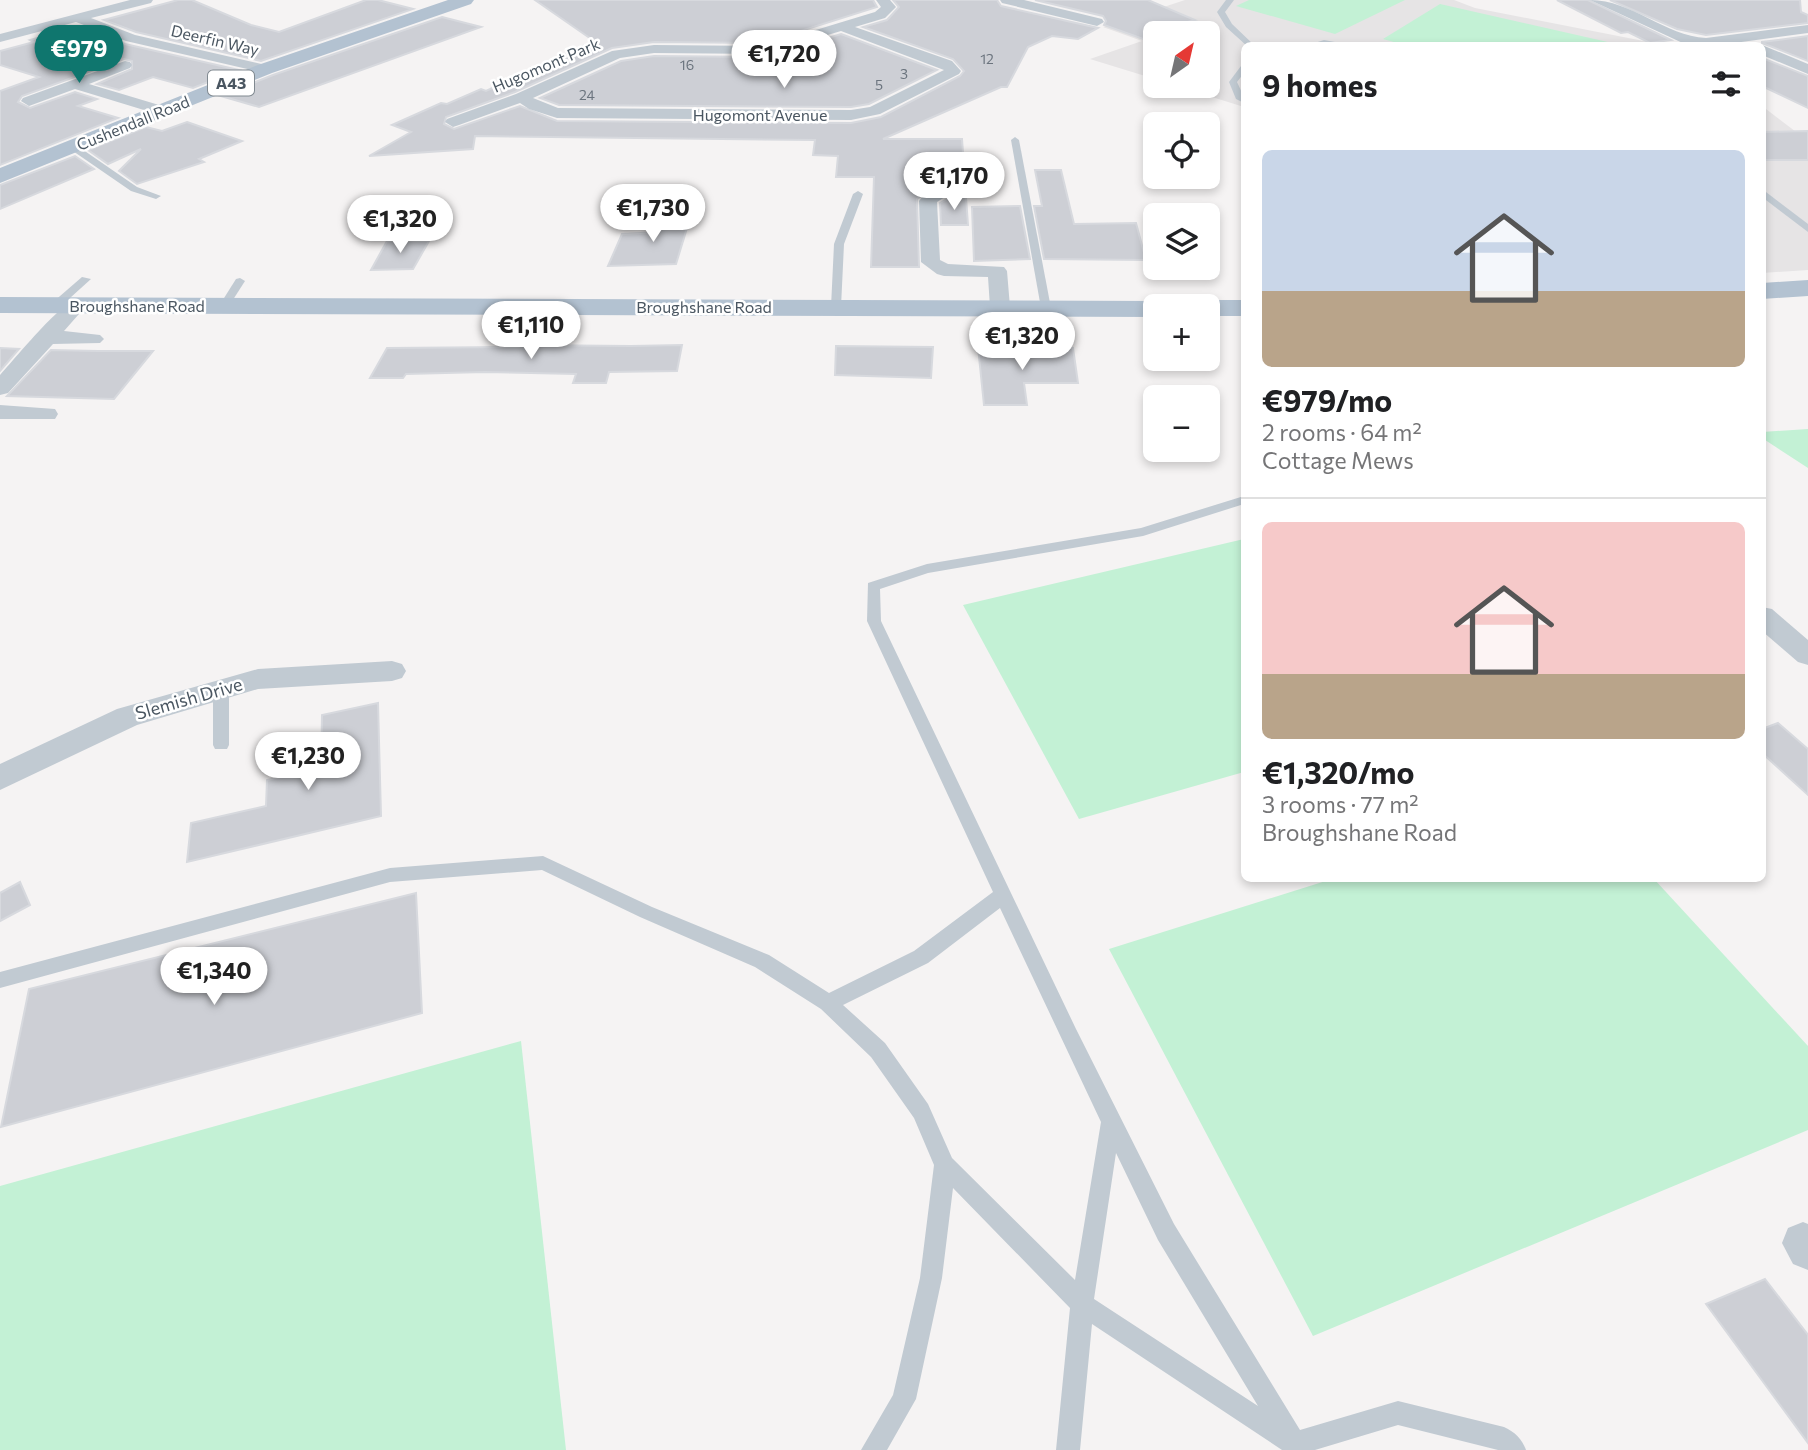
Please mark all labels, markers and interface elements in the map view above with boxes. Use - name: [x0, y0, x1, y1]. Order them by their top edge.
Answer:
- street label: Deerfin Way: [169, 20, 261, 59]
- north arrow: [1143, 21, 1220, 98]
- map controls: [1143, 21, 1220, 462]
- pin: €979: [38, 25, 120, 85]
- pin: €1,720: [727, 31, 841, 90]
- street label: Hugomont Park: [489, 33, 603, 96]
- text: €979: [51, 34, 107, 62]
- text: €1,720: [748, 39, 821, 67]
- house number: 12: [980, 50, 994, 67]
- house number: 16: [680, 56, 694, 73]
- house number: 3: [900, 65, 908, 82]
- icon: filters: [1707, 65, 1745, 103]
- text: 9 homes: [1262, 66, 1377, 103]
- road number: A43: [208, 71, 254, 96]
- house number: 5: [875, 76, 883, 93]
- house number: 24: [579, 86, 596, 103]
- street label: Cushendall Road: [74, 91, 192, 154]
- street label: Hugomont Avenue: [693, 105, 827, 124]
- button: locate: [1143, 112, 1220, 189]
- pin: €1,170: [897, 152, 1011, 212]
- text: €1,170: [920, 161, 988, 189]
- pin: €1,730: [596, 184, 710, 244]
- text: €1,730: [616, 193, 690, 221]
- icon: home: [1441, 195, 1567, 321]
- pin: €1,320: [343, 196, 457, 255]
- button: layers: [1143, 203, 1220, 280]
- text: €1,320: [363, 204, 437, 232]
- button: +: [1143, 294, 1220, 371]
- street label: Broughshane Road: [69, 296, 205, 315]
- street label: Broughshane Road: [636, 297, 772, 316]
- pin: €1,110: [474, 302, 588, 361]
- text: €1,110: [498, 310, 564, 338]
- pin: €1,320: [965, 312, 1079, 372]
- text: €1,320: [985, 321, 1059, 349]
- text: €979/mo: [1262, 381, 1392, 418]
- button: −: [1143, 385, 1220, 462]
- text: 2 rooms · 64 m²: [1262, 418, 1422, 446]
- text: Cottage Mews: [1262, 446, 1414, 474]
- icon: home: [1441, 567, 1567, 693]
- street label: Slemish Drive: [133, 672, 245, 724]
- pin: €1,230: [251, 732, 365, 792]
- text: €1,230: [271, 741, 345, 769]
- text: €1,320/mo: [1262, 753, 1414, 790]
- text: 3 rooms · 77 m²: [1262, 790, 1419, 818]
- text: Broughshane Road: [1262, 818, 1457, 846]
- pin: €1,340: [157, 948, 271, 1007]
- text: €1,340: [176, 956, 252, 984]

